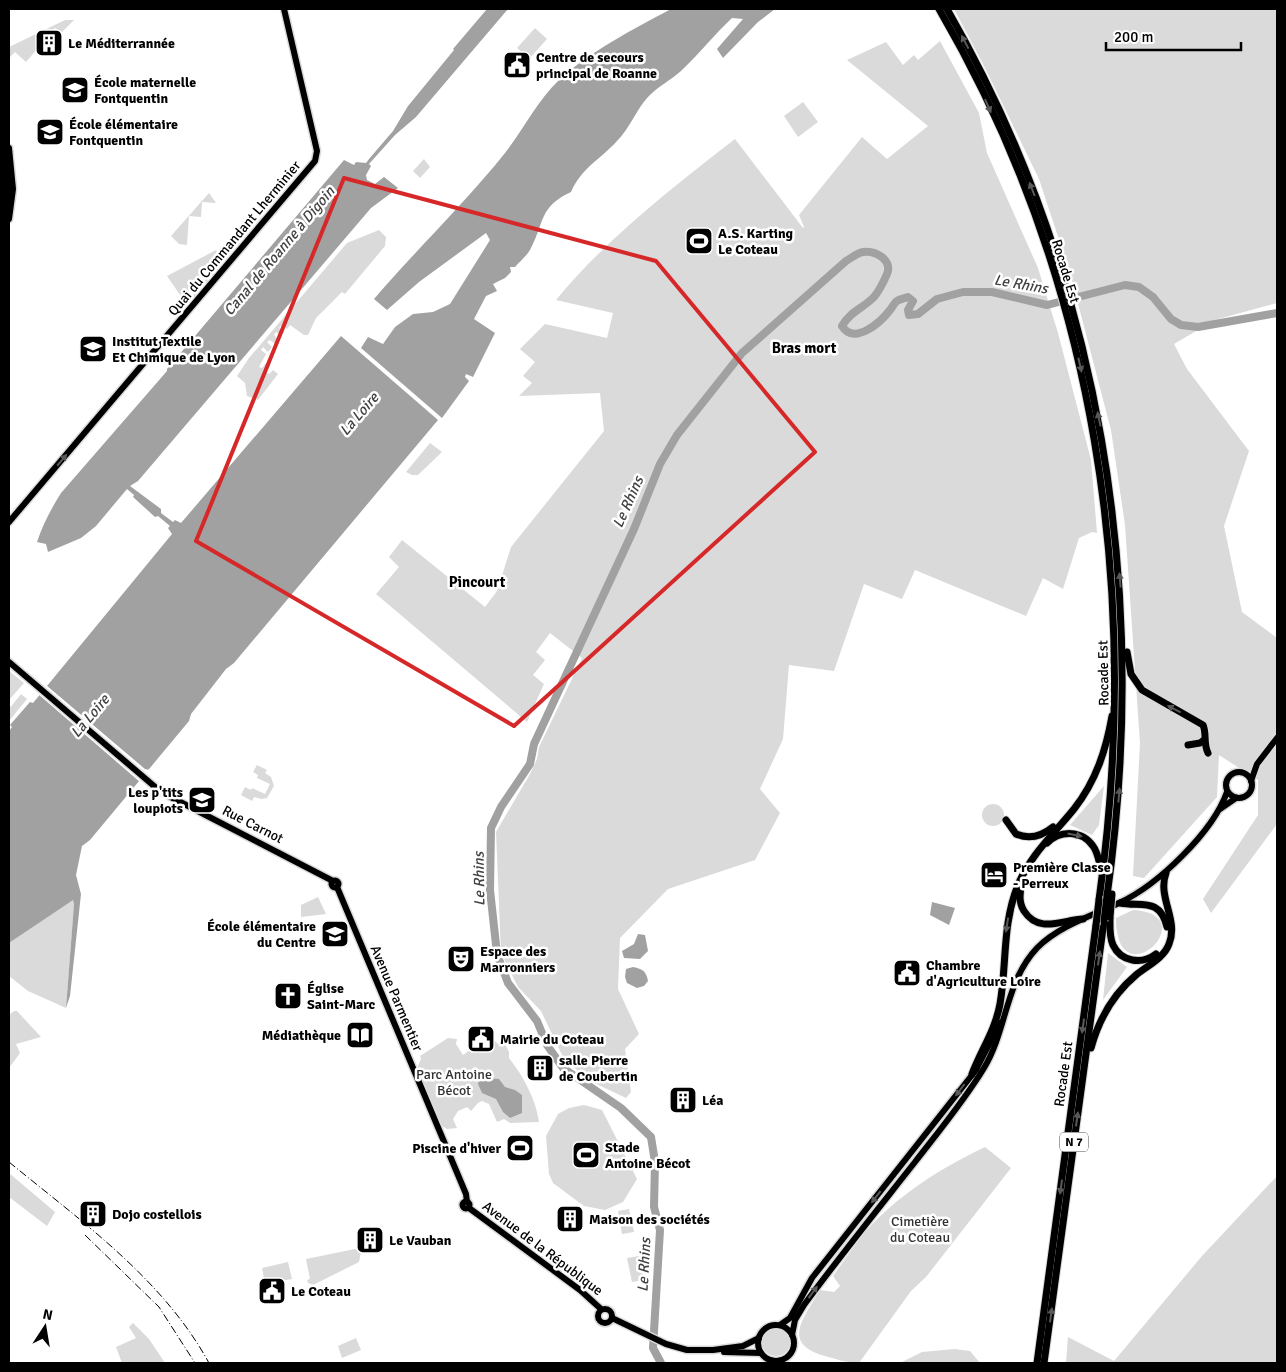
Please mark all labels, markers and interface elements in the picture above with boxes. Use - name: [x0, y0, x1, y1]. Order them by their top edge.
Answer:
- scale bar: [1106, 20, 1241, 52]
- building icon: Le Méditerrannée: [34, 28, 64, 58]
- text: 200 m: [1114, 28, 1154, 46]
- one-way arrow: [961, 34, 969, 49]
- place label: Le Méditerrannée: [68, 35, 175, 52]
- place label: Centre de secours principal de Roanne: [536, 49, 657, 82]
- public building icon: Centre de secours principal de Roanne: [502, 50, 532, 80]
- place label: École maternelle Fontquentin: [94, 74, 196, 107]
- school or university icon: École maternelle Fontquentin: [60, 75, 90, 105]
- one-way arrow: [985, 99, 993, 113]
- place label: École élémentaire Fontquentin: [69, 116, 178, 149]
- school or university icon: École élémentaire Fontquentin: [35, 117, 65, 147]
- street label: Quai du Commandant Lherminier: [164, 157, 305, 319]
- water label: Canal de Roanne à Digoin: [220, 182, 339, 319]
- one-way arrow: [1028, 182, 1035, 197]
- place label: A.S. Karting Le Coteau: [718, 225, 794, 258]
- sports icon: A.S. Karting Le Coteau: [684, 226, 714, 256]
- street label: Rocade Est: [1048, 237, 1083, 305]
- water label: Le Rhins: [993, 270, 1051, 298]
- place label: Institut Textile Et Chimique de Lyon: [112, 333, 236, 366]
- school or university icon: Institut Textile Et Chimique de Lyon: [78, 334, 108, 364]
- district label: Bras mort: [772, 339, 837, 357]
- one-way arrow: [1076, 358, 1084, 373]
- water label: La Loire: [336, 388, 383, 439]
- one-way arrow: [1095, 412, 1103, 427]
- one-way arrow: [57, 454, 68, 467]
- water label: Le Rhins: [609, 472, 648, 530]
- one-way arrow: [1116, 572, 1124, 588]
- district label: Pincourt: [449, 573, 506, 591]
- street label: Rocade Est: [1094, 640, 1113, 706]
- water label: La Loire: [67, 690, 114, 741]
- one-way arrow: [1166, 705, 1181, 713]
- place label: Les p'tits loupiots: [128, 784, 183, 817]
- school or university icon: Les p'tits loupiots: [187, 785, 217, 815]
- one-way arrow: [1115, 787, 1123, 803]
- street label: Rue Carnot: [219, 802, 286, 847]
- one-way arrow: [1067, 832, 1083, 840]
- water label: Le Rhins: [470, 850, 488, 906]
- place label: Première Classe - Perreux: [1013, 859, 1111, 892]
- hotel icon: Première Classe - Perreux: [979, 860, 1009, 890]
- one-way arrow: [1003, 917, 1011, 933]
- place label: École élémentaire du Centre: [207, 918, 316, 951]
- school or university icon: École élémentaire du Centre: [320, 919, 350, 949]
- street label: Avenue Parmentier: [367, 943, 427, 1055]
- place label: Espace des Marronniers: [480, 943, 555, 976]
- theatre icon: Espace des Marronniers: [446, 944, 476, 974]
- one-way arrow: [1095, 950, 1103, 966]
- place label: Chambre d'Agriculture Loire: [926, 957, 1041, 990]
- public building icon: Chambre d'Agriculture Loire: [892, 958, 922, 988]
- place label: Église Saint-Marc: [307, 980, 376, 1013]
- church icon: Église Saint-Marc: [273, 981, 303, 1011]
- one-way arrow: [1078, 1018, 1086, 1034]
- library icon: Médiathèque: [345, 1020, 375, 1050]
- public building icon: Mairie du Coteau: [466, 1024, 496, 1054]
- place label: Médiathèque: [262, 1027, 341, 1044]
- place label: Mairie du Coteau: [500, 1031, 604, 1048]
- street label: Rocade Est: [1051, 1040, 1076, 1108]
- place label: salle Pierre de Coubertin: [559, 1052, 638, 1085]
- building icon: salle Pierre de Coubertin: [525, 1053, 555, 1083]
- park label: Parc Antoine Bécot: [416, 1066, 492, 1099]
- one-way arrow: [955, 1083, 965, 1097]
- building icon: Léa: [668, 1085, 698, 1115]
- place label: Léa: [702, 1092, 723, 1109]
- one-way arrow: [1074, 1111, 1082, 1127]
- road number: N 7: [1060, 1132, 1088, 1152]
- sports icon: Piscine d'hiver: [505, 1133, 535, 1163]
- place label: Stade Antoine Bécot: [605, 1139, 691, 1172]
- place label: Piscine d'hiver: [412, 1140, 501, 1157]
- sports icon: Stade Antoine Bécot: [571, 1140, 601, 1170]
- one-way arrow: [1057, 1179, 1065, 1195]
- one-way arrow: [871, 1190, 882, 1203]
- street label: Avenue de la République: [479, 1198, 606, 1299]
- building icon: Dojo costellois: [78, 1199, 108, 1229]
- building icon: Maison des sociétés: [555, 1204, 585, 1234]
- place label: Dojo costellois: [112, 1206, 202, 1223]
- place label: Maison des sociétés: [589, 1211, 710, 1228]
- park label: Cimetière du Coteau: [890, 1213, 950, 1246]
- building icon: Le Vauban: [355, 1225, 385, 1255]
- place label: Le Vauban: [389, 1232, 452, 1249]
- water label: Le Rhins: [634, 1236, 654, 1293]
- public building icon: Le Coteau: [257, 1276, 287, 1306]
- place label: Le Coteau: [291, 1283, 351, 1300]
- one-way arrow: [808, 1285, 818, 1299]
- north arrow: [20, 1302, 70, 1352]
- text: N: [41, 1305, 54, 1324]
- one-way arrow: [1047, 1307, 1055, 1323]

